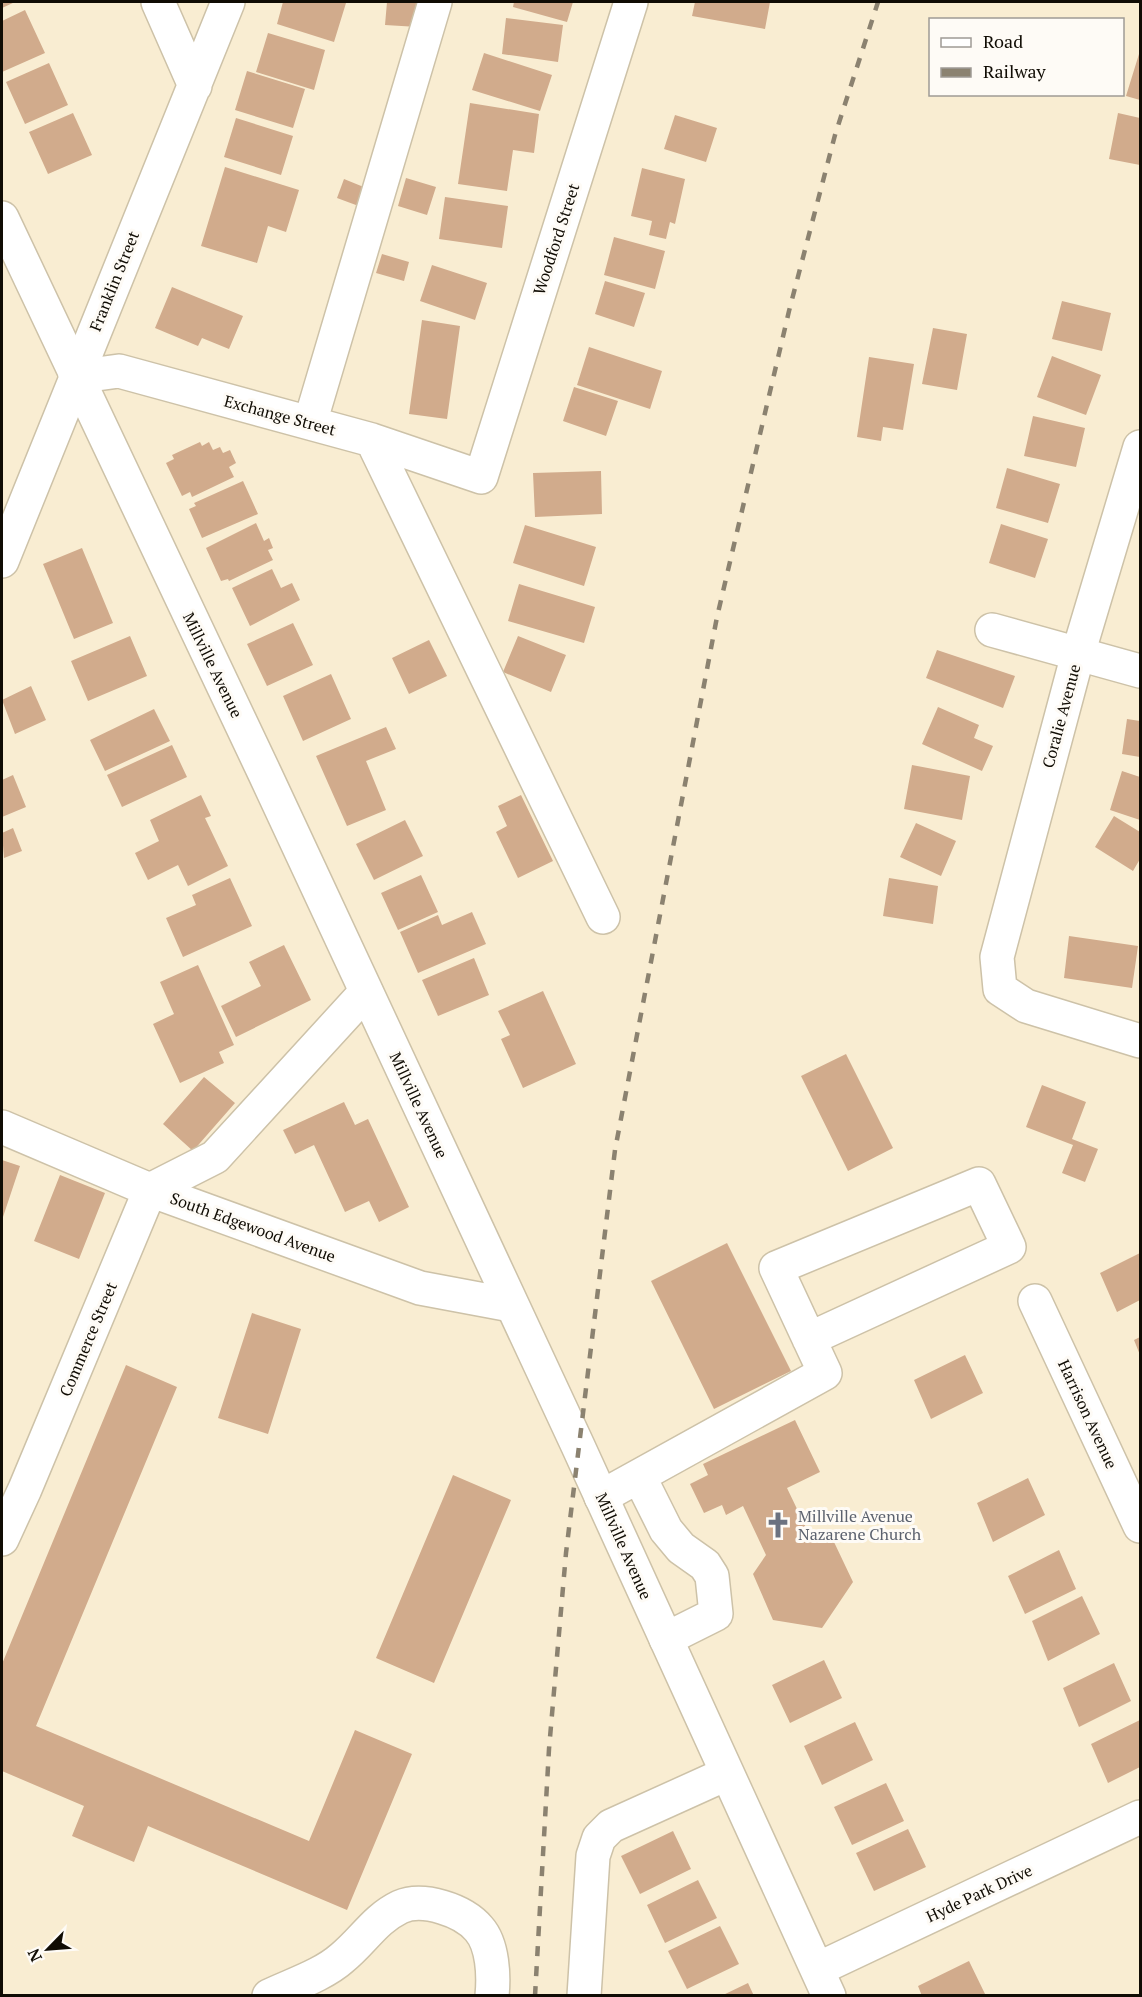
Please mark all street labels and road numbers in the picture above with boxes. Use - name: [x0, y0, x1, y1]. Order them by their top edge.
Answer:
- street label: Woodford Street: [528, 180, 584, 298]
- street label: Franklin Street: [84, 227, 144, 334]
- street label: Exchange Street: [222, 390, 338, 441]
- street label: Millville Avenue: [178, 609, 248, 721]
- street label: Coralie Avenue: [1037, 662, 1085, 770]
- street label: Millville Avenue: [385, 1048, 453, 1162]
- street label: South Edgewood Avenue: [167, 1187, 339, 1267]
- street label: Commerce Street: [54, 1278, 122, 1400]
- street label: Harrison Avenue: [1053, 1356, 1123, 1472]
- street label: Millville Avenue: [591, 1489, 657, 1603]
- street label: Hyde Park Drive: [922, 1859, 1036, 1927]

